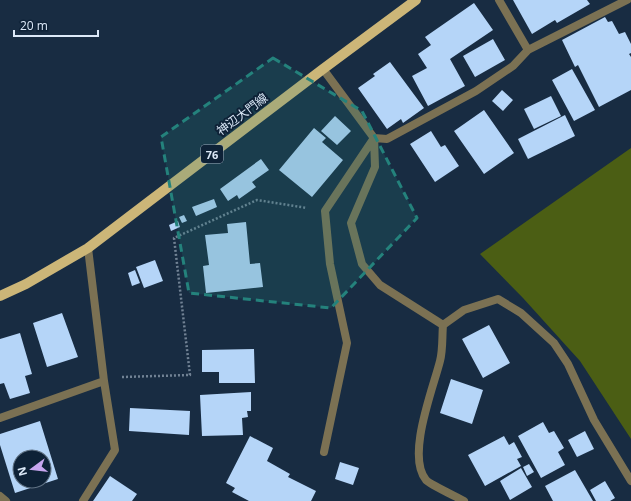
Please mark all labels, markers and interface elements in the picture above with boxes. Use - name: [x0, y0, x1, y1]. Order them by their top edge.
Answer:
- scale bar: [14, 12, 98, 38]
- text: 20 m: [20, 17, 48, 34]
- street label: 神辺大門線: [213, 89, 271, 139]
- road number: 76: [201, 145, 223, 163]
- north arrow: [12, 449, 52, 489]
- text: N: [13, 465, 30, 478]

